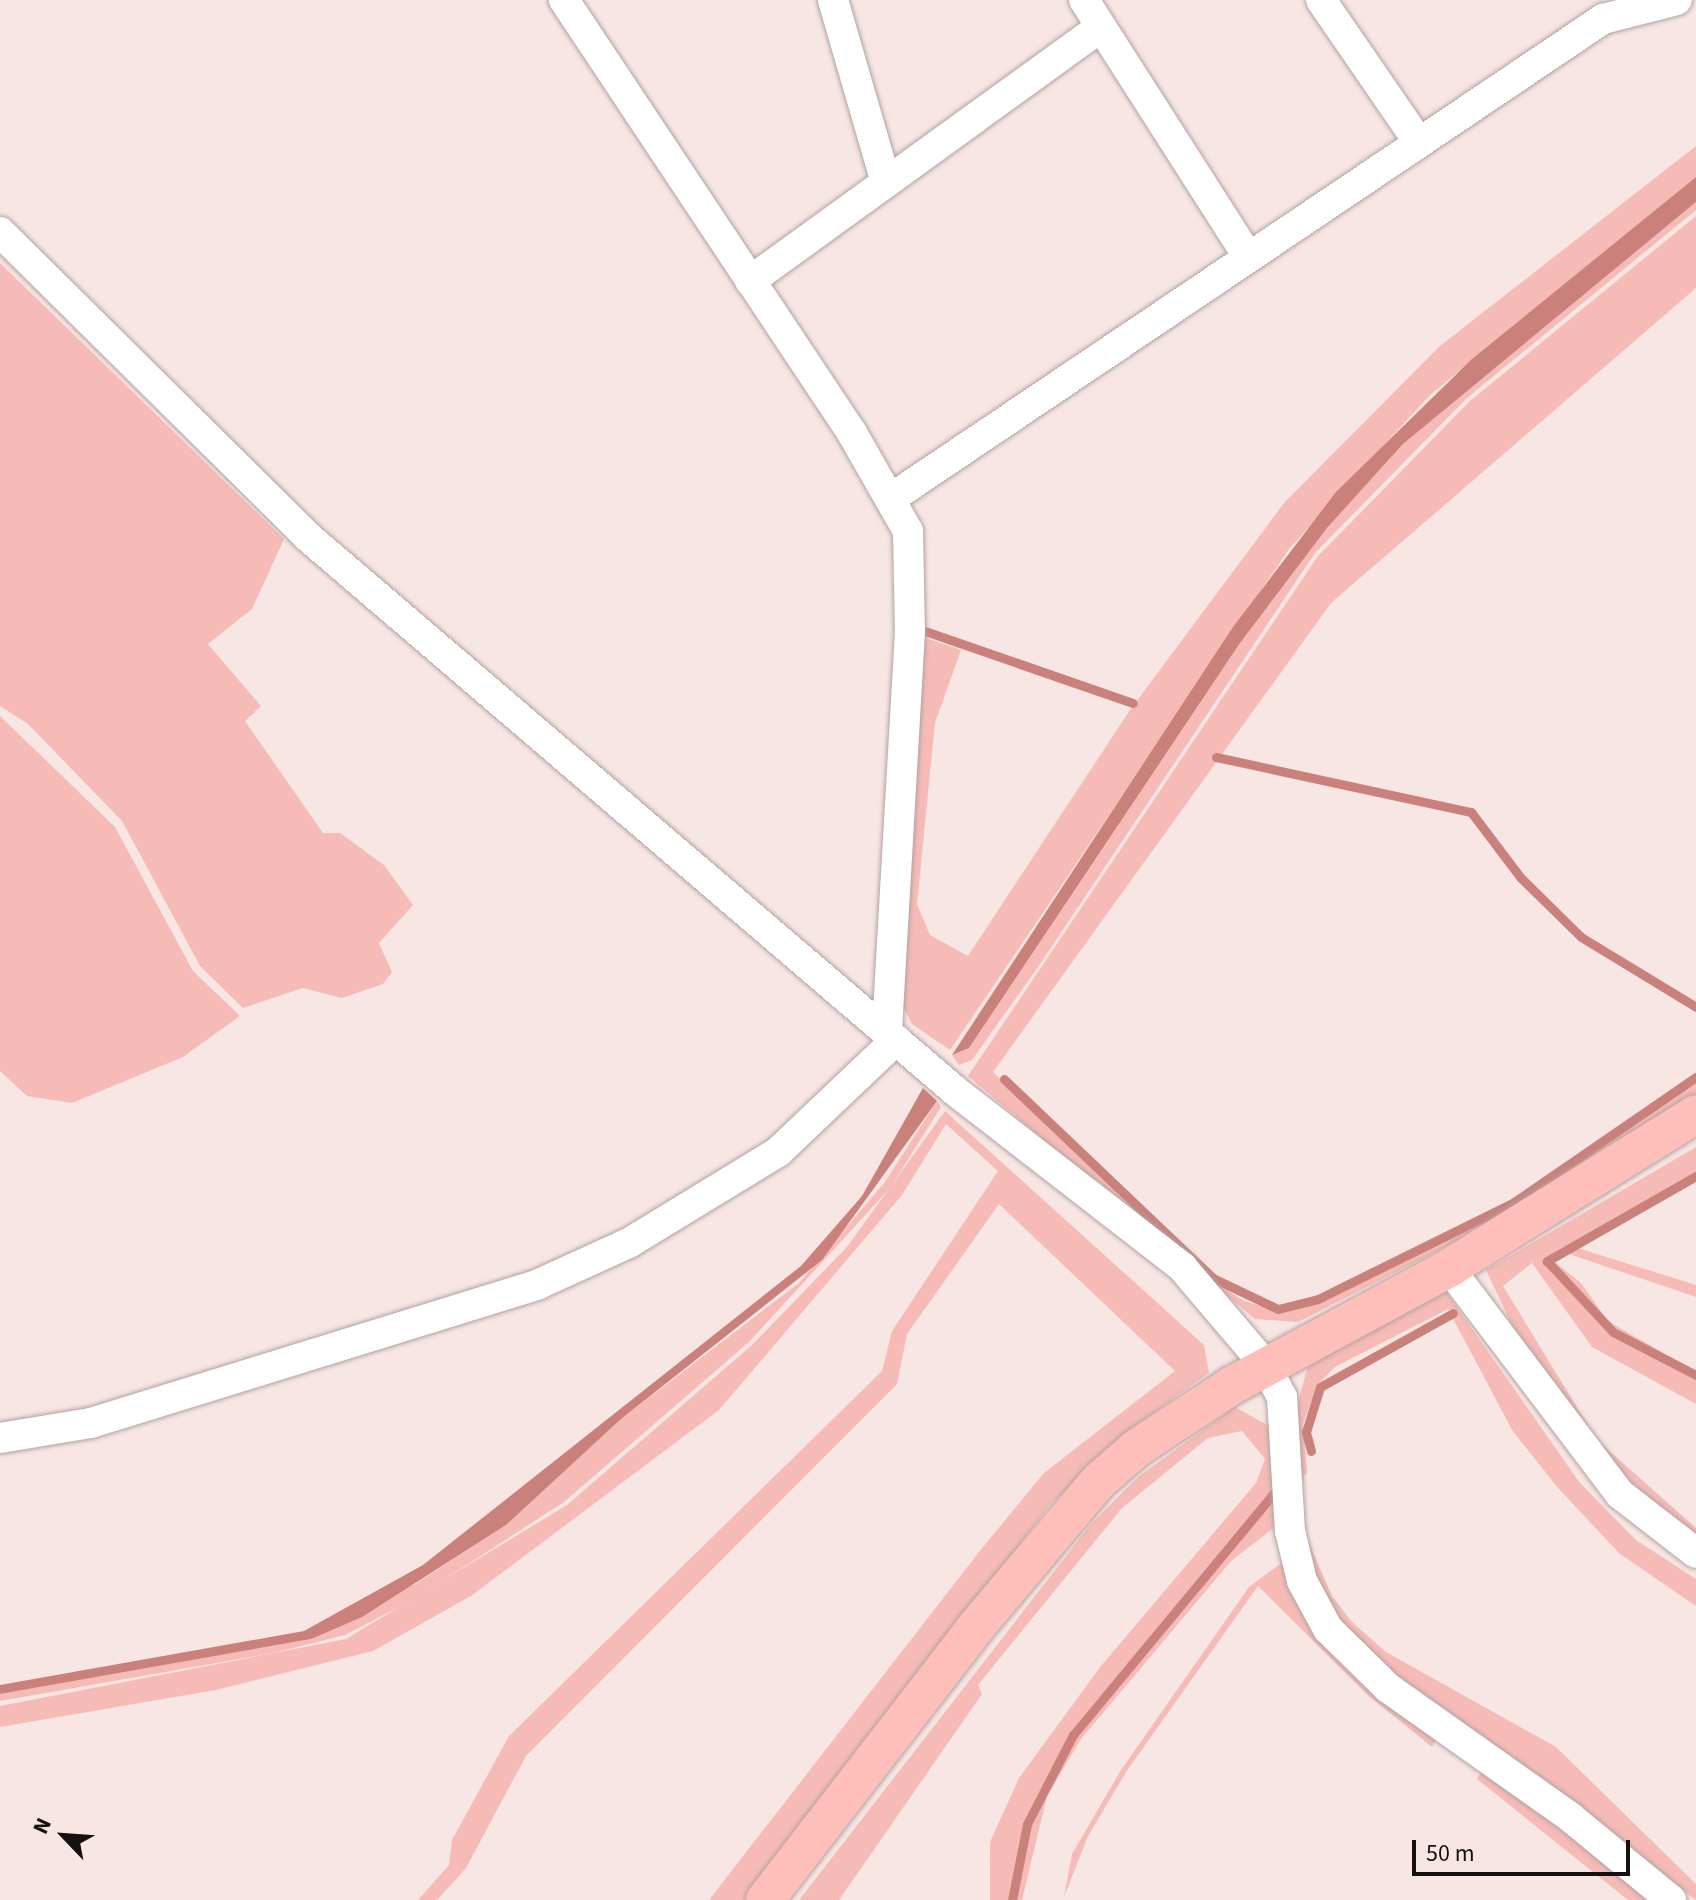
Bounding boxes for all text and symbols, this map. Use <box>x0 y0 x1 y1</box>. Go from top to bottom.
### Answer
north arrow <box>24 1796 104 1876</box>
text: N <box>25 1812 60 1839</box>
scale bar <box>1416 1824 1634 1874</box>
text: 50 m <box>1426 1836 1475 1871</box>

